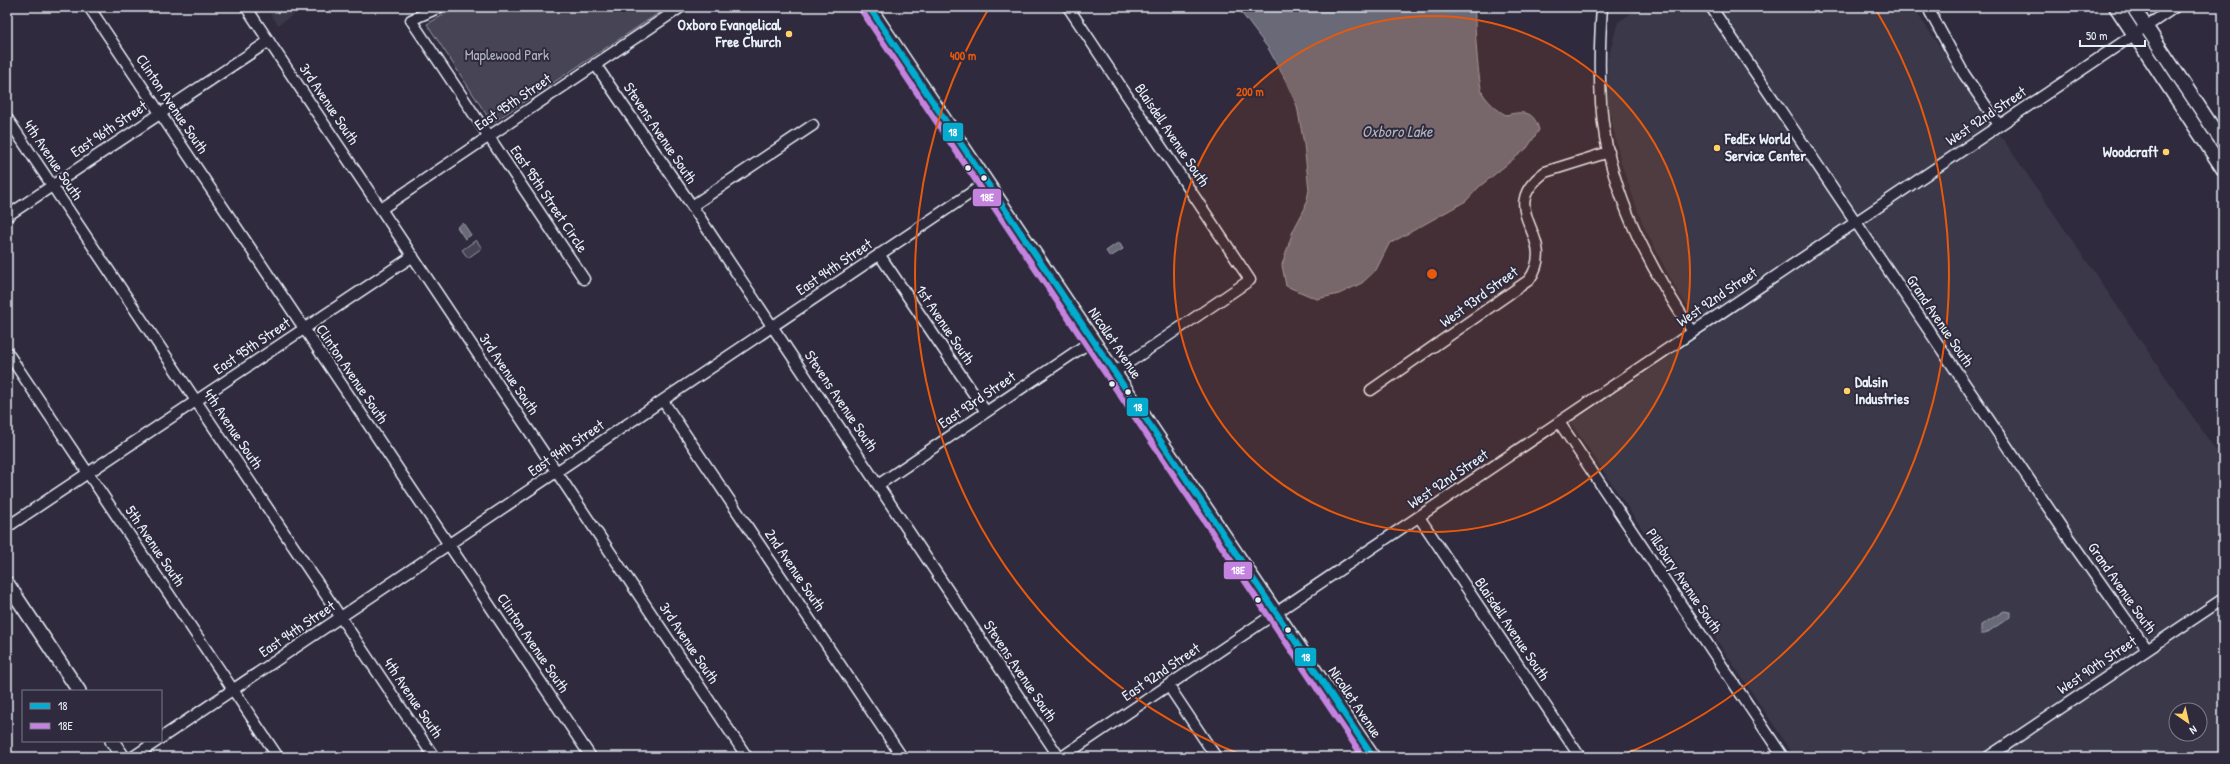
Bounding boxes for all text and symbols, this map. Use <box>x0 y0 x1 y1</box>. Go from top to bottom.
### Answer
place label: Oxboro Evangelical Free Church <box>677 14 782 52</box>
scale bar <box>2080 22 2145 48</box>
text: 50 m <box>2086 27 2107 44</box>
marker: Oxboro Evangelical Free Church <box>784 29 794 39</box>
park label: Maplewood Park <box>465 44 549 65</box>
text: 400 m <box>950 47 976 64</box>
street label: Clinton Avenue South <box>131 50 213 158</box>
street label: 3rd Avenue South <box>295 59 364 148</box>
street label: East 95th Street <box>470 68 556 135</box>
street label: Stevens Avenue South <box>619 78 702 187</box>
street label: Blaisdell Avenue South <box>1130 79 1215 190</box>
street label: West 92nd Street <box>1941 80 2031 150</box>
text: 200 m <box>1236 83 1264 100</box>
street label: East 96th Street <box>66 95 152 162</box>
street label: 4th Avenue South <box>19 116 88 204</box>
water label: Oxboro Lake <box>1362 120 1433 142</box>
line badge: 18 <box>942 122 964 142</box>
text: 18 <box>949 125 958 139</box>
place label: FedEx World Service Center <box>1724 128 1806 166</box>
street label: East 95th Street Circle <box>506 141 593 256</box>
place label: Woodcraft <box>2103 141 2159 162</box>
marker: FedEx World Service Center <box>1712 143 1722 153</box>
marker: Woodcraft <box>2161 147 2171 157</box>
unlabelled marker <box>963 163 973 173</box>
unlabelled marker <box>979 173 989 183</box>
line badge: 18E <box>972 188 1002 207</box>
text: 18E <box>980 190 994 204</box>
street label: East 94th Street <box>791 233 877 300</box>
street label: West 93rd Street <box>1435 261 1523 332</box>
street label: West 92nd Street <box>1672 261 1762 331</box>
centre of rings <box>1425 267 1439 281</box>
street label: Grand Avenue South <box>1902 271 1979 371</box>
street label: 1st Avenue South <box>911 281 980 369</box>
street label: Nicollet Avenue <box>1084 303 1147 383</box>
street label: East 95th Street <box>209 312 295 379</box>
street label: Clinton Avenue South <box>311 320 393 428</box>
street label: 3rd Avenue South <box>475 329 544 418</box>
street label: Stevens Avenue South <box>800 346 883 455</box>
street label: East 93rd Street <box>934 365 1020 433</box>
place label: Dalsin Industries <box>1855 371 1909 409</box>
unlabelled marker <box>1107 379 1117 389</box>
street label: 4th Avenue South <box>199 385 268 473</box>
marker: Dalsin Industries <box>1842 386 1852 396</box>
unlabelled marker <box>1123 387 1133 397</box>
line badge: 18 <box>1126 397 1149 417</box>
text: 18 <box>1134 400 1143 414</box>
street label: East 94th Street <box>523 414 609 481</box>
street label: West 92nd Street <box>1403 443 1493 513</box>
street label: 5th Avenue South <box>121 501 190 590</box>
street label: 2nd Avenue South <box>760 524 831 615</box>
street label: Pillsbury Avenue South <box>1641 524 1727 637</box>
street label: Grand Avenue South <box>2083 538 2162 637</box>
line badge: 18E <box>1223 561 1253 580</box>
text: 18E <box>1231 563 1245 577</box>
street label: Blaisdell Avenue South <box>1470 573 1555 684</box>
street label: Clinton Avenue South <box>492 589 574 697</box>
street label: East 94th Street <box>254 595 340 662</box>
unlabelled marker <box>1253 595 1263 605</box>
street label: 3rd Avenue South <box>655 598 724 687</box>
street label: Stevens Avenue South <box>979 616 1062 725</box>
unlabelled marker <box>1283 625 1293 635</box>
street label: West 90th Street <box>2053 630 2141 699</box>
street label: East 92nd Street <box>1117 637 1205 706</box>
line badge: 18 <box>1294 647 1317 667</box>
text: 18 <box>1302 650 1311 664</box>
street label: 4th Avenue South <box>379 654 448 742</box>
street label: Nicollet Avenue <box>1324 662 1387 742</box>
legend <box>22 690 162 742</box>
text: 18 <box>58 697 68 714</box>
north arrow <box>2168 702 2208 742</box>
text: 18E <box>58 717 74 734</box>
text: N <box>2187 723 2200 738</box>

